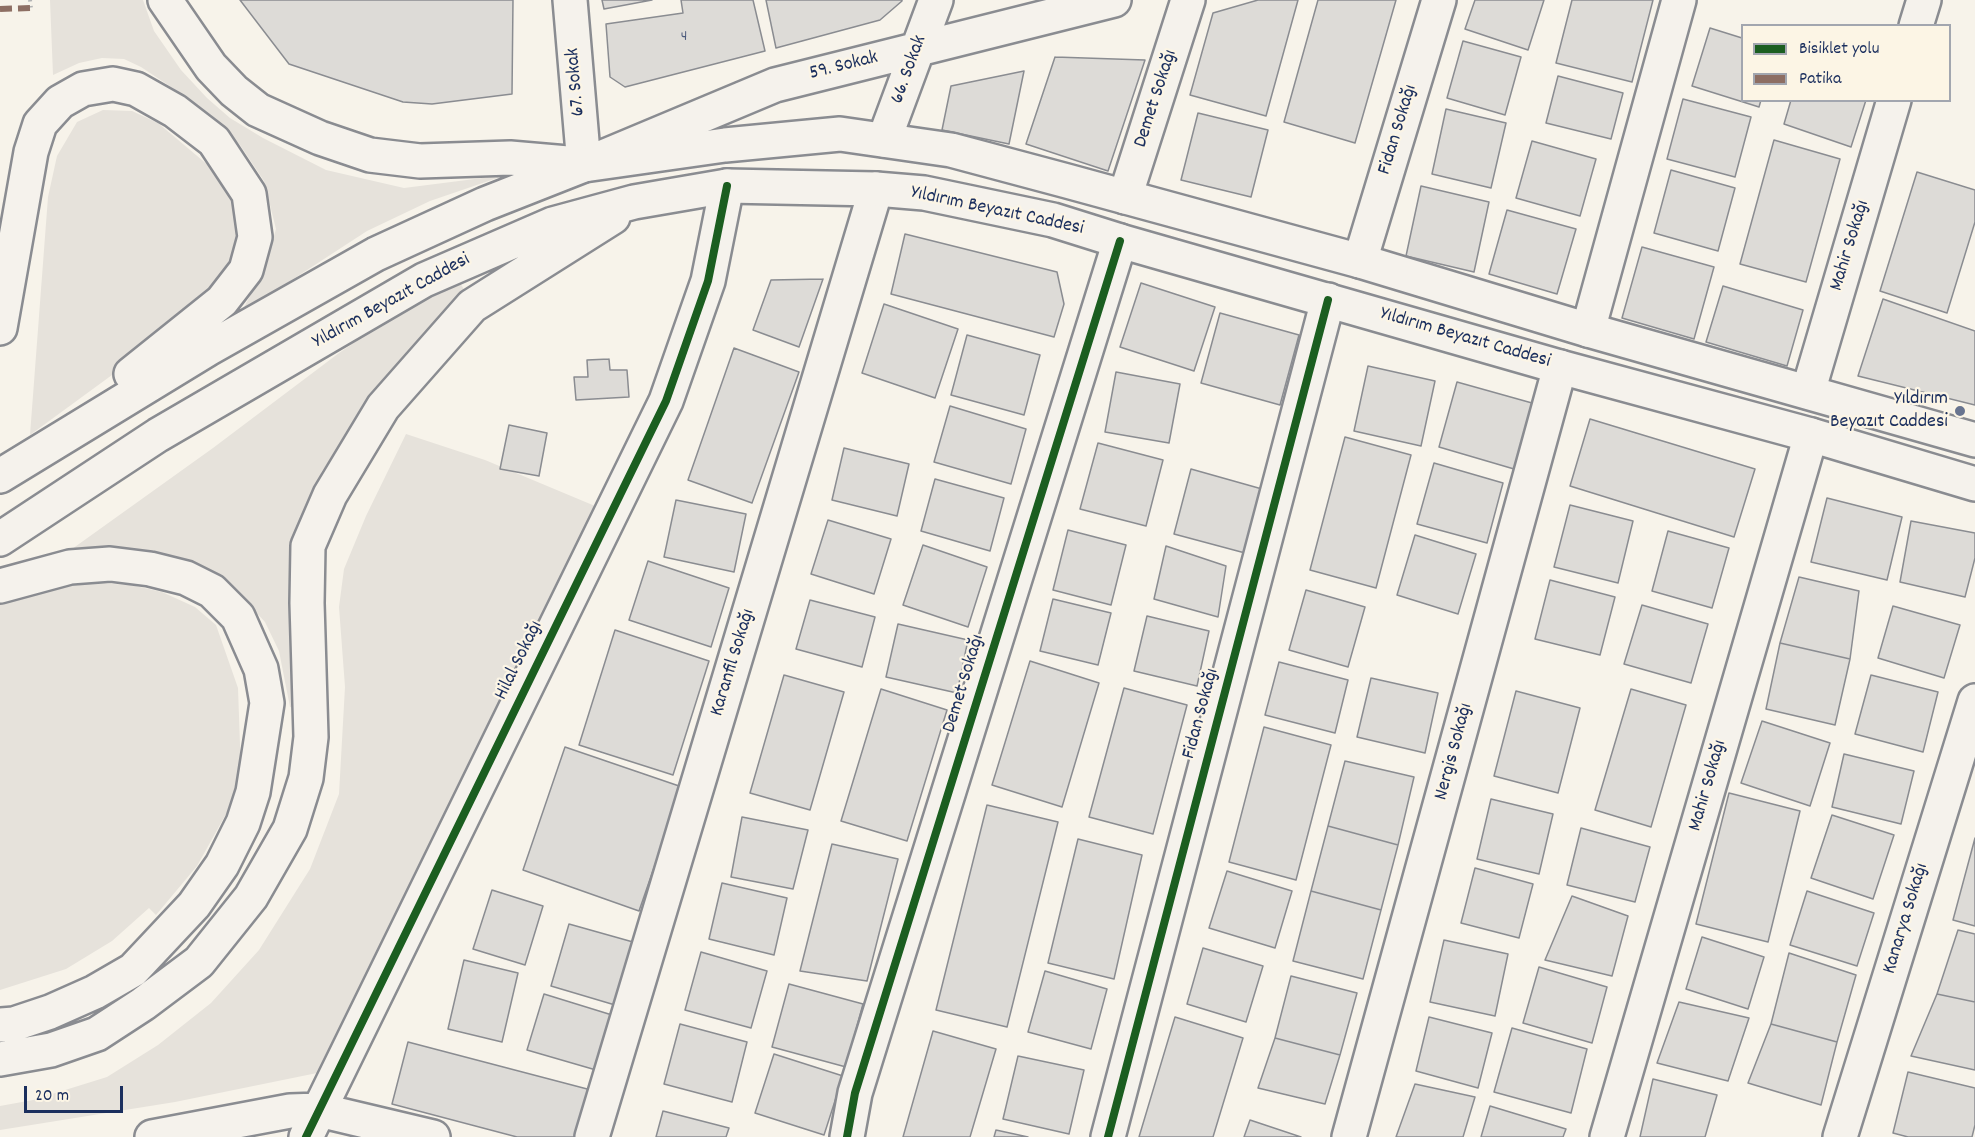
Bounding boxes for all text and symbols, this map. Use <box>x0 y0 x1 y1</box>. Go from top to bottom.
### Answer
legend <box>1741 24 1951 102</box>
house number: 4 <box>681 28 687 48</box>
street label: 66. Sokak <box>887 33 933 107</box>
text: Bisiklet yolu <box>1799 37 1879 62</box>
street label: 67. Sokak <box>562 47 592 117</box>
street label: 59. Sokak <box>807 47 881 87</box>
street label: Demet Sokağı <box>1130 47 1184 151</box>
text: Patika <box>1799 67 1841 92</box>
street label: Fidan Sokağı <box>1374 82 1424 178</box>
street label: Yıldırım Beyazıt Caddesi <box>908 182 1086 242</box>
street label: Mahir Sokağı <box>1826 198 1876 294</box>
street label: Yıldırım Beyazıt Caddesi <box>309 249 475 355</box>
street label: Yıldırım Beyazıt Caddesi <box>1377 303 1553 375</box>
place label: Yıldırım Beyazıt Caddesi <box>1830 388 1948 435</box>
marker: Yıldırım Beyazıt Caddesi <box>1953 404 1967 418</box>
street label: Karanfil Sokağı <box>706 606 762 720</box>
street label: Hilal Sokağı <box>491 617 549 705</box>
street label: Demet Sokağı <box>939 632 991 736</box>
street label: Fidan Sokağı <box>1178 666 1226 762</box>
street label: Nergis Sokağı <box>1431 701 1479 803</box>
street label: Mahir Sokağı <box>1685 738 1733 834</box>
street label: Kanarya Sokağı <box>1879 861 1935 977</box>
scale bar <box>27 1074 126 1112</box>
text: 20 m <box>35 1084 69 1109</box>

